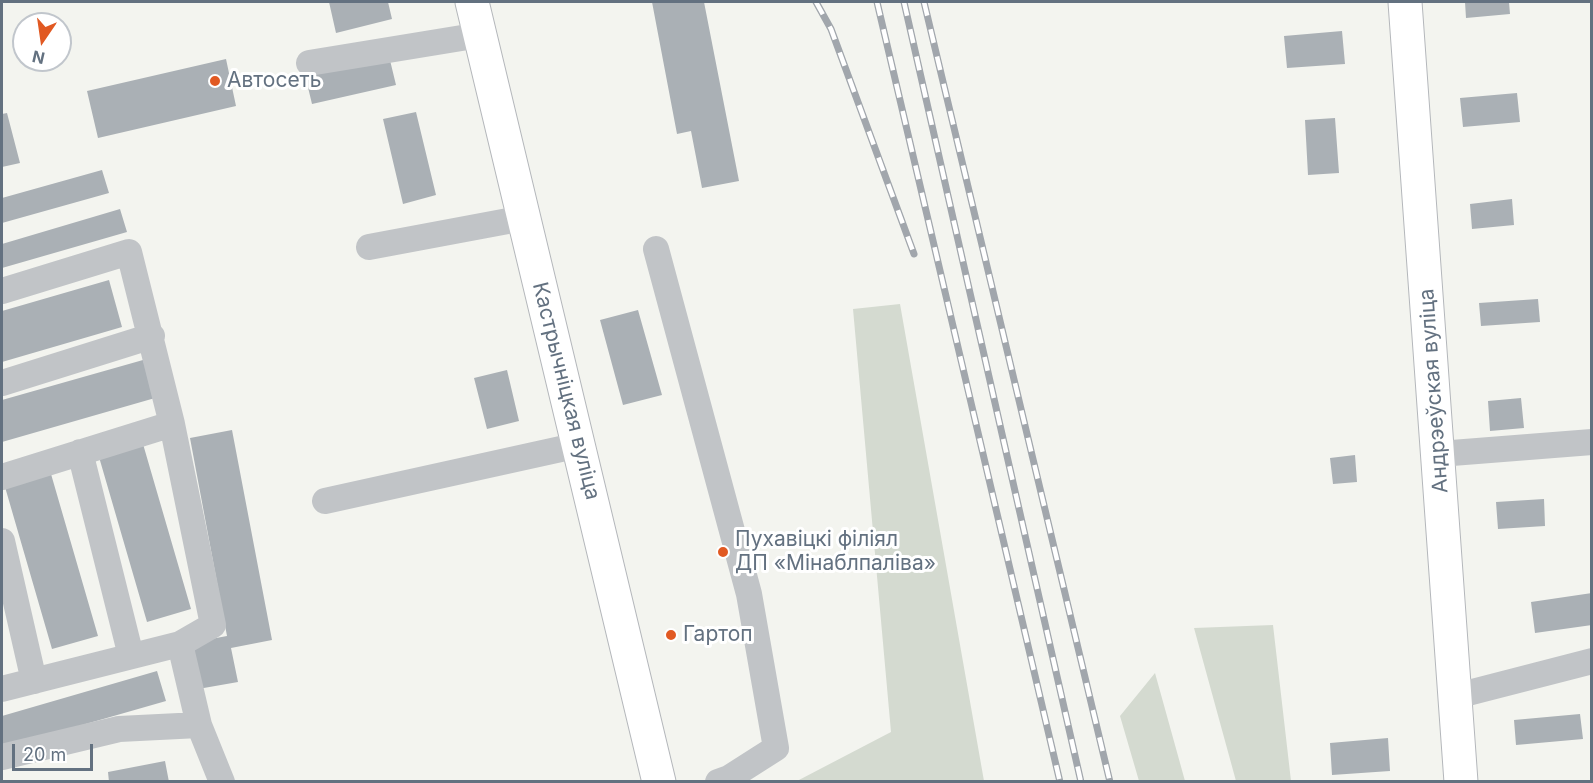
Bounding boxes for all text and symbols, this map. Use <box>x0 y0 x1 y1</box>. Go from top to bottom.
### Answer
north arrow <box>12 12 72 72</box>
text: N <box>30 46 47 69</box>
place label: Автосеть <box>227 68 321 94</box>
marker: Автосеть <box>208 74 222 88</box>
street label: Кастрычніцкая вуліца <box>527 280 605 502</box>
street label: Андрэеўская вуліца <box>1414 288 1454 494</box>
place label: Пухавіцкі філіял ДП «Мінаблпаліва» <box>735 527 936 577</box>
marker: Пухавіцкі філіял ДП «Мінаблпаліва» <box>716 545 730 559</box>
place label: Гартоп <box>683 622 753 648</box>
marker: Гартоп <box>664 628 678 642</box>
scale bar <box>15 732 96 770</box>
text: 20 m <box>23 744 66 765</box>

